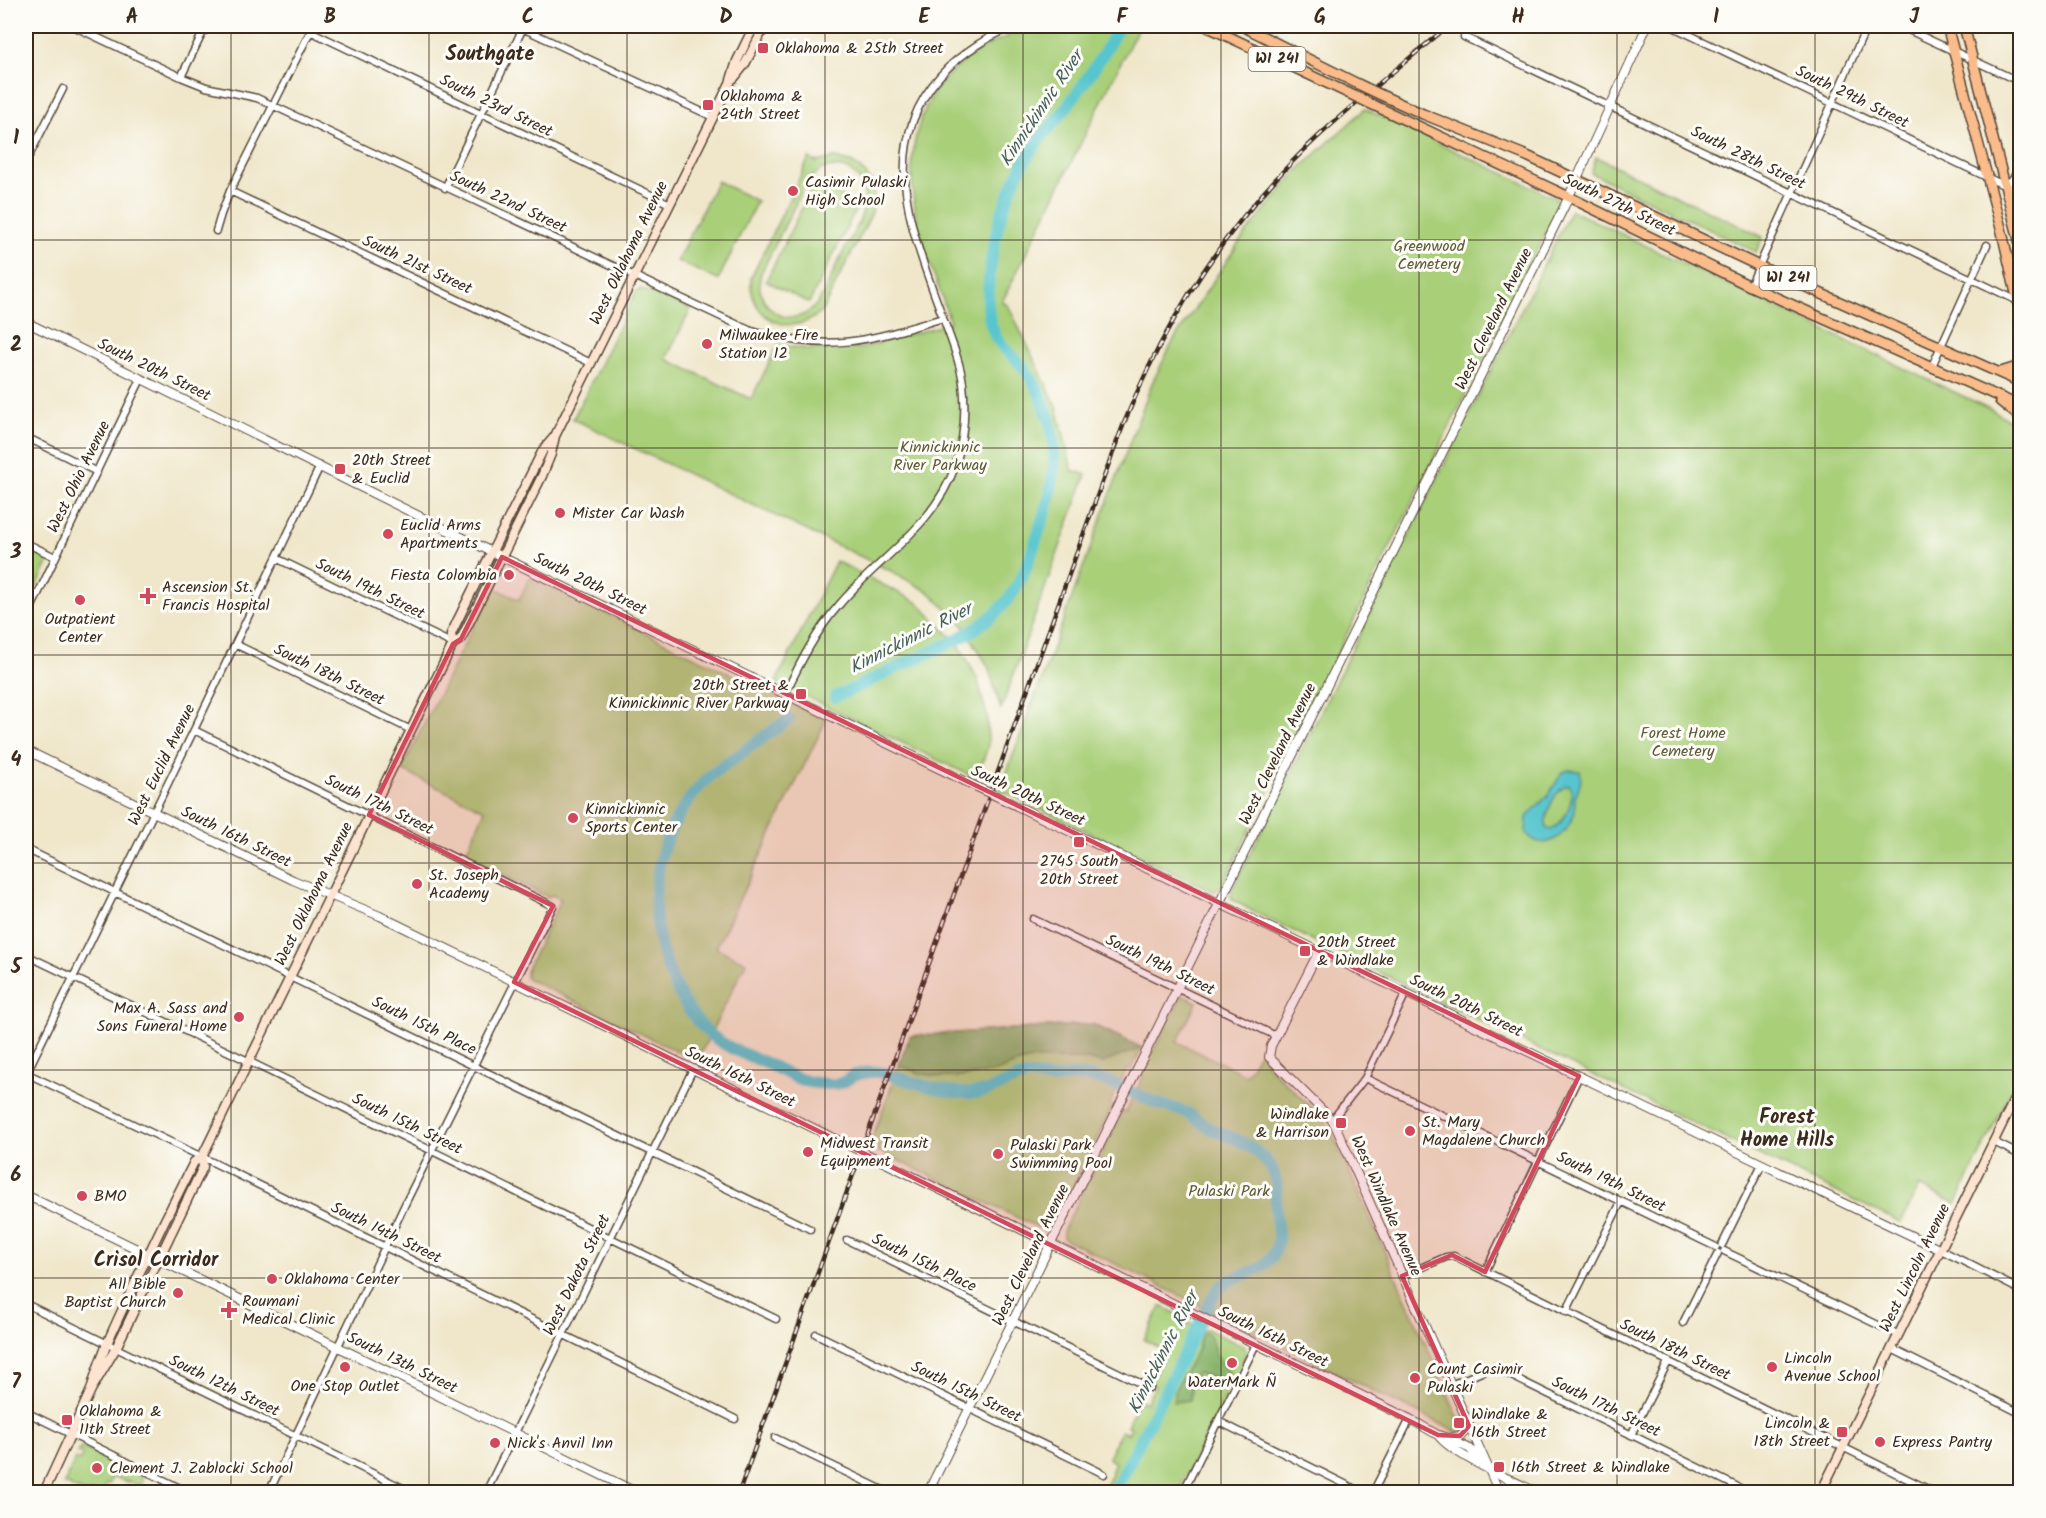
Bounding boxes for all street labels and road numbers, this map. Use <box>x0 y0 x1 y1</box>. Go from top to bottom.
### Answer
road number: WI 241 <box>1248 47 1306 71</box>
street label: South 29th Street <box>1791 59 1914 136</box>
street label: South 23rd Street <box>435 68 558 145</box>
street label: South 28th Street <box>1686 119 1811 197</box>
street label: South 22nd Street <box>445 164 571 240</box>
street label: South 27th Street <box>1558 167 1681 244</box>
street label: West Oklahoma Avenue <box>583 177 675 329</box>
street label: South 21st Street <box>358 229 477 302</box>
street label: West Cleveland Avenue <box>1449 244 1539 394</box>
road number: WI 241 <box>1760 266 1816 290</box>
street label: South 20th Street <box>93 332 216 409</box>
street label: West Ohio Avenue <box>41 417 117 537</box>
street label: South 20th Street <box>529 546 652 623</box>
street label: South 19th Street <box>311 552 430 627</box>
street label: South 18th Street <box>269 637 390 713</box>
street label: West Cleveland Avenue <box>1233 679 1323 829</box>
street label: West Euclid Avenue <box>122 700 202 830</box>
street label: South 20th Street <box>967 759 1090 834</box>
street label: South 17th Street <box>320 768 439 843</box>
street label: South 16th Street <box>176 799 296 875</box>
street label: West Oklahoma Avenue <box>268 818 360 970</box>
street label: South 19th Street <box>1101 928 1220 1003</box>
street label: South 20th Street <box>1405 968 1528 1045</box>
street label: South 15th Place <box>367 990 481 1062</box>
street label: South 16th Street <box>680 1039 800 1115</box>
street label: South 15th Street <box>348 1086 467 1162</box>
street label: West Windlake Avenue <box>1344 1132 1428 1280</box>
street label: South 19th Street <box>1552 1145 1671 1220</box>
street label: West Cleveland Avenue <box>986 1180 1076 1330</box>
street label: South 14th Street <box>326 1195 446 1271</box>
street label: West Lincoln Avenue <box>1873 1199 1957 1337</box>
street label: West Dakota Street <box>537 1209 618 1340</box>
street label: South 15th Place <box>867 1227 981 1299</box>
street label: South 16th Street <box>1213 1299 1333 1375</box>
street label: South 18th Street <box>1615 1312 1736 1388</box>
street label: South 13th Street <box>342 1325 462 1401</box>
street label: South 12th Street <box>164 1348 284 1424</box>
street label: South 15th Street <box>907 1354 1026 1430</box>
street label: South 17th Street <box>1547 1370 1666 1445</box>

